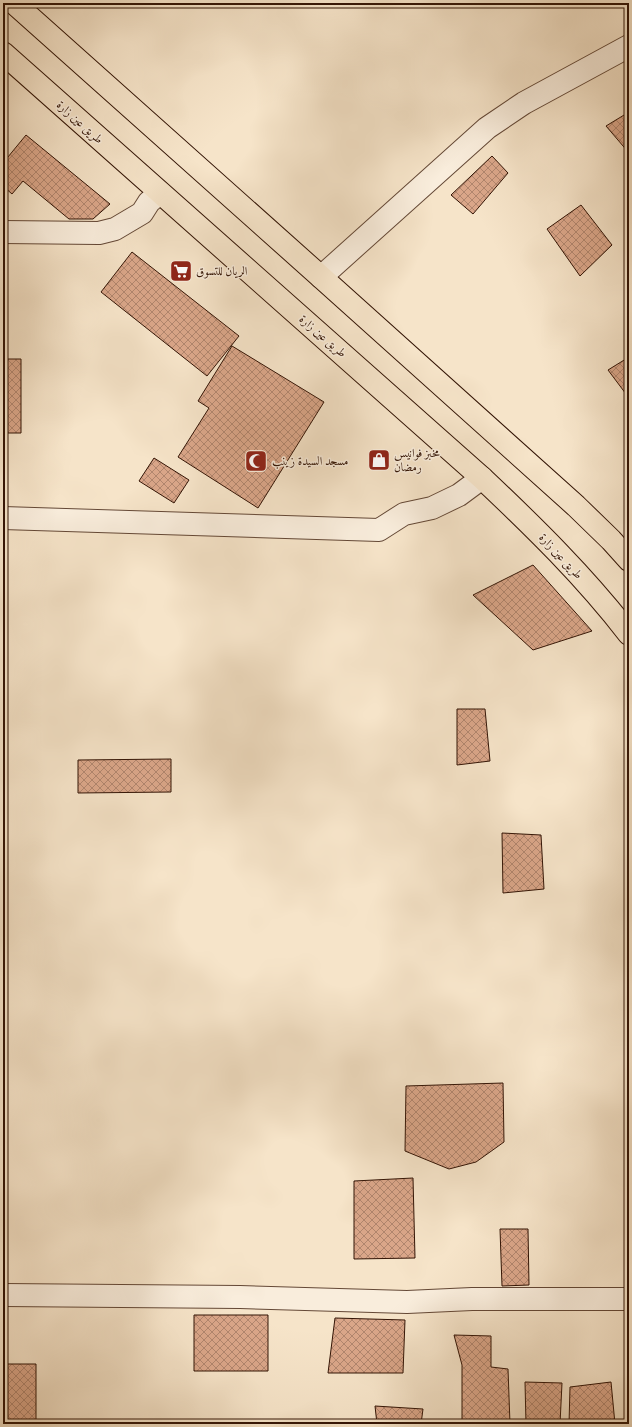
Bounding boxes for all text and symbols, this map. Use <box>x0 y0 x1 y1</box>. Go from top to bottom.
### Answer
street label: طريق عين زارة <box>53 96 108 147</box>
supermarket icon: الريان للتسوق <box>168 258 194 284</box>
place label: الريان للتسوق <box>196 262 248 279</box>
street label: طريق عين زارة <box>296 310 351 361</box>
place label: مخبز فوانيس رمضان <box>394 444 441 475</box>
shop icon: مخبز فوانيس رمضان <box>366 447 392 473</box>
mosque icon: مسجد السيدة زينب <box>243 448 269 474</box>
place label: مسجد السيدة زينب <box>272 452 348 469</box>
street label: طريق عين زارة <box>535 529 587 583</box>

